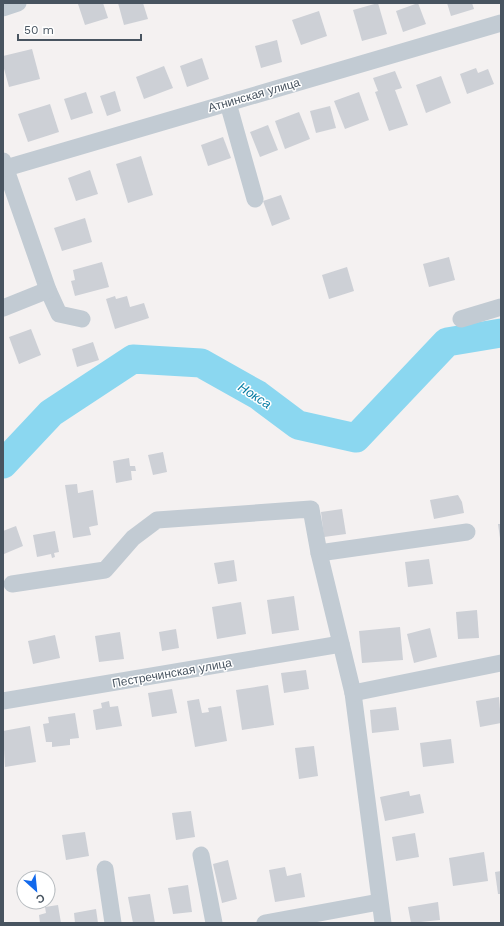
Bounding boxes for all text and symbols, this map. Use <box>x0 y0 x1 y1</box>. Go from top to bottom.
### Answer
scale bar <box>18 16 141 42</box>
text: 50 m <box>24 23 54 37</box>
street label: Атнинская улица <box>206 75 302 115</box>
water label: Нокса <box>235 379 274 412</box>
street label: Пестречинская улица <box>111 656 233 690</box>
north arrow <box>16 870 56 910</box>
text: С <box>34 891 47 906</box>

